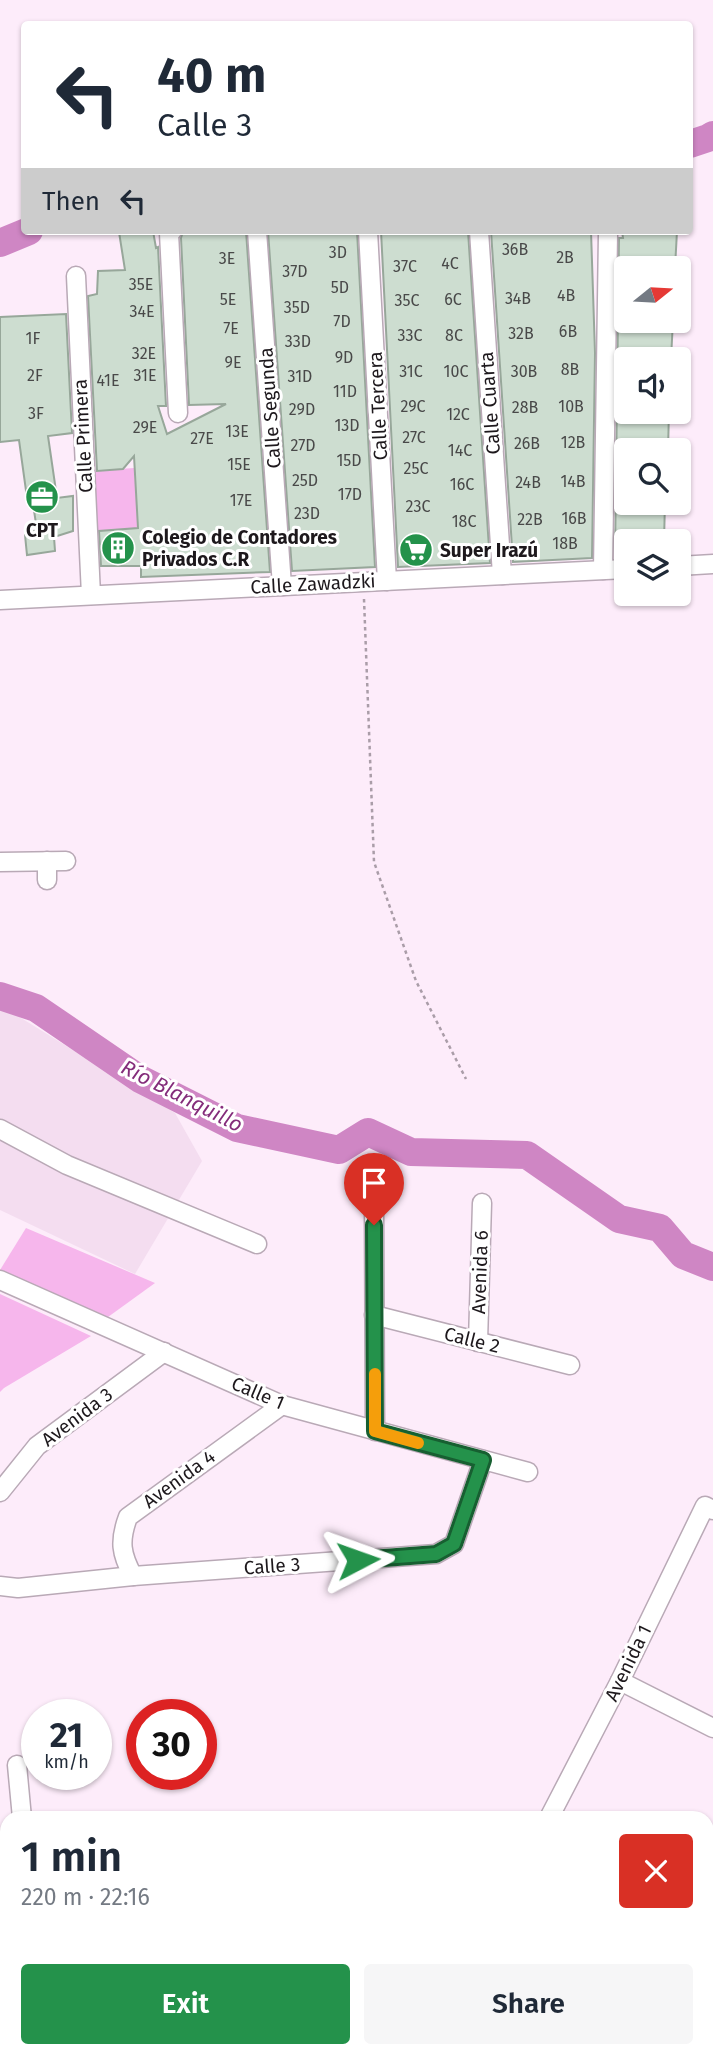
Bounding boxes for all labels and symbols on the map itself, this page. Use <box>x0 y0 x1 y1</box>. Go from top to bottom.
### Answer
house number: 36B <box>502 240 528 259</box>
house number: 3D <box>329 243 347 262</box>
house number: 2B <box>556 248 574 267</box>
house number: 3E <box>219 249 235 268</box>
house number: 4C <box>441 254 459 273</box>
north arrow <box>614 256 691 332</box>
house number: 37C <box>393 257 417 276</box>
house number: 37D <box>282 262 308 281</box>
house number: 35E <box>129 275 153 294</box>
house number: 5D <box>331 278 349 297</box>
house number: 4B <box>557 286 575 305</box>
house number: 34B <box>505 289 531 308</box>
house number: 5E <box>220 290 236 309</box>
house number: 6C <box>444 290 462 309</box>
house number: 35C <box>395 291 420 310</box>
house number: 35D <box>284 298 310 317</box>
house number: 34E <box>130 302 154 321</box>
house number: 7D <box>333 312 351 331</box>
house number: 7E <box>223 319 239 338</box>
house number: 6B <box>559 322 577 341</box>
house number: 32B <box>508 324 534 343</box>
house number: 33C <box>398 326 422 345</box>
house number: 8C <box>445 326 463 345</box>
house number: 1F <box>26 329 41 348</box>
house number: 33D <box>285 332 311 351</box>
house number: 32E <box>132 344 156 363</box>
street label: Calle Segunda <box>254 347 286 469</box>
house number: 9D <box>335 348 353 367</box>
street label: Calle Tercera <box>364 351 392 461</box>
street label: Calle Cuarta <box>475 351 505 455</box>
house number: 9E <box>225 353 241 372</box>
house number: 8B <box>561 360 580 379</box>
house number: 31C <box>399 362 423 381</box>
house number: 10C <box>444 362 468 381</box>
house number: 30B <box>511 362 538 381</box>
house number: 2F <box>27 366 43 385</box>
house number: 31E <box>133 366 157 385</box>
house number: 31D <box>288 367 312 386</box>
house number: 41E <box>96 371 120 390</box>
street label: Calle Primera <box>69 378 97 494</box>
house number: 11D <box>333 382 357 401</box>
house number: 29C <box>400 397 426 416</box>
house number: 10B <box>558 397 584 416</box>
house number: 28B <box>512 398 539 417</box>
house number: 29D <box>289 400 315 419</box>
house number: 3F <box>28 404 44 423</box>
house number: 12C <box>446 405 470 424</box>
house number: 13D <box>334 416 360 435</box>
house number: 29E <box>133 418 157 437</box>
house number: 13E <box>225 422 249 441</box>
house number: 27C <box>402 428 426 447</box>
house number: 27E <box>190 429 214 448</box>
house number: 12B <box>561 433 586 452</box>
house number: 26B <box>514 434 540 453</box>
house number: 27D <box>290 436 316 455</box>
house number: 14C <box>448 441 472 460</box>
house number: 15D <box>336 451 362 470</box>
house number: 15E <box>227 455 251 474</box>
house number: 25C <box>404 459 428 478</box>
house number: 25D <box>292 471 318 490</box>
house number: 14B <box>560 472 586 491</box>
house number: 24B <box>515 473 541 492</box>
house number: 16C <box>450 475 474 494</box>
office icon: CPT <box>23 478 61 516</box>
house number: 17D <box>338 485 362 504</box>
house number: 17E <box>230 491 252 510</box>
house number: 23C <box>406 497 430 516</box>
house number: 23D <box>294 504 320 523</box>
house number: 16B <box>561 509 587 528</box>
house number: 22B <box>517 510 543 529</box>
house number: 18C <box>452 512 476 531</box>
place label: CPT <box>26 519 59 542</box>
place label: Colegio de Contadores Privados C.R <box>142 526 337 571</box>
building icon: Colegio de Contadores Privados C.R <box>99 529 137 567</box>
supermarket icon: Super Irazú <box>397 531 435 569</box>
house number: 18B <box>552 534 578 553</box>
place label: Super Irazú <box>440 539 538 562</box>
street label: Calle Zawadzki <box>250 569 376 599</box>
water label: Río Blanquillo <box>117 1054 247 1138</box>
pin <box>344 1153 404 1225</box>
street label: Avenida 6 <box>467 1230 493 1314</box>
street label: Calle 2 <box>442 1322 502 1358</box>
street label: Calle 1 <box>228 1372 288 1414</box>
street label: Avenida 3 <box>37 1383 117 1451</box>
street label: Avenida 4 <box>138 1445 220 1513</box>
position arrow <box>321 1523 395 1597</box>
street label: Calle 3 <box>243 1553 301 1579</box>
street label: Avenida 1 <box>600 1621 656 1705</box>
speed limit sign: 30 <box>126 1699 217 1790</box>

